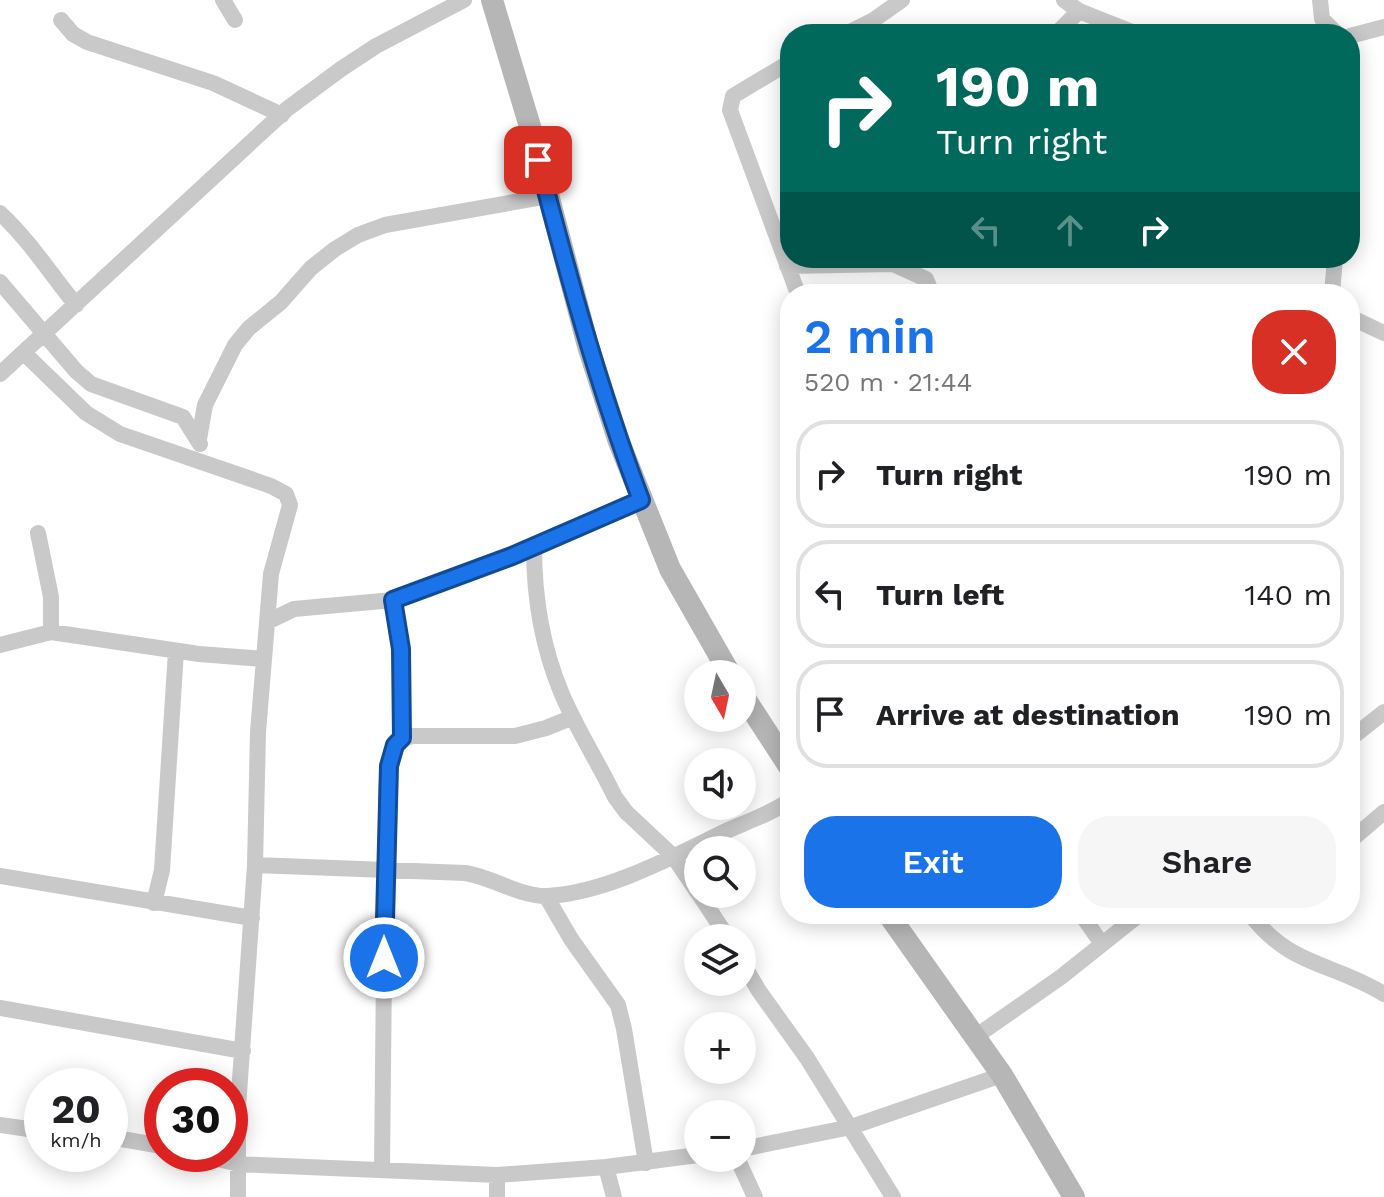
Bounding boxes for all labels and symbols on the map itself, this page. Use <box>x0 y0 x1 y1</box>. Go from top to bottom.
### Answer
pin <box>504 126 572 194</box>
north arrow <box>684 660 756 732</box>
position arrow <box>342 916 426 1000</box>
speed limit sign: 30 <box>144 1068 248 1172</box>

